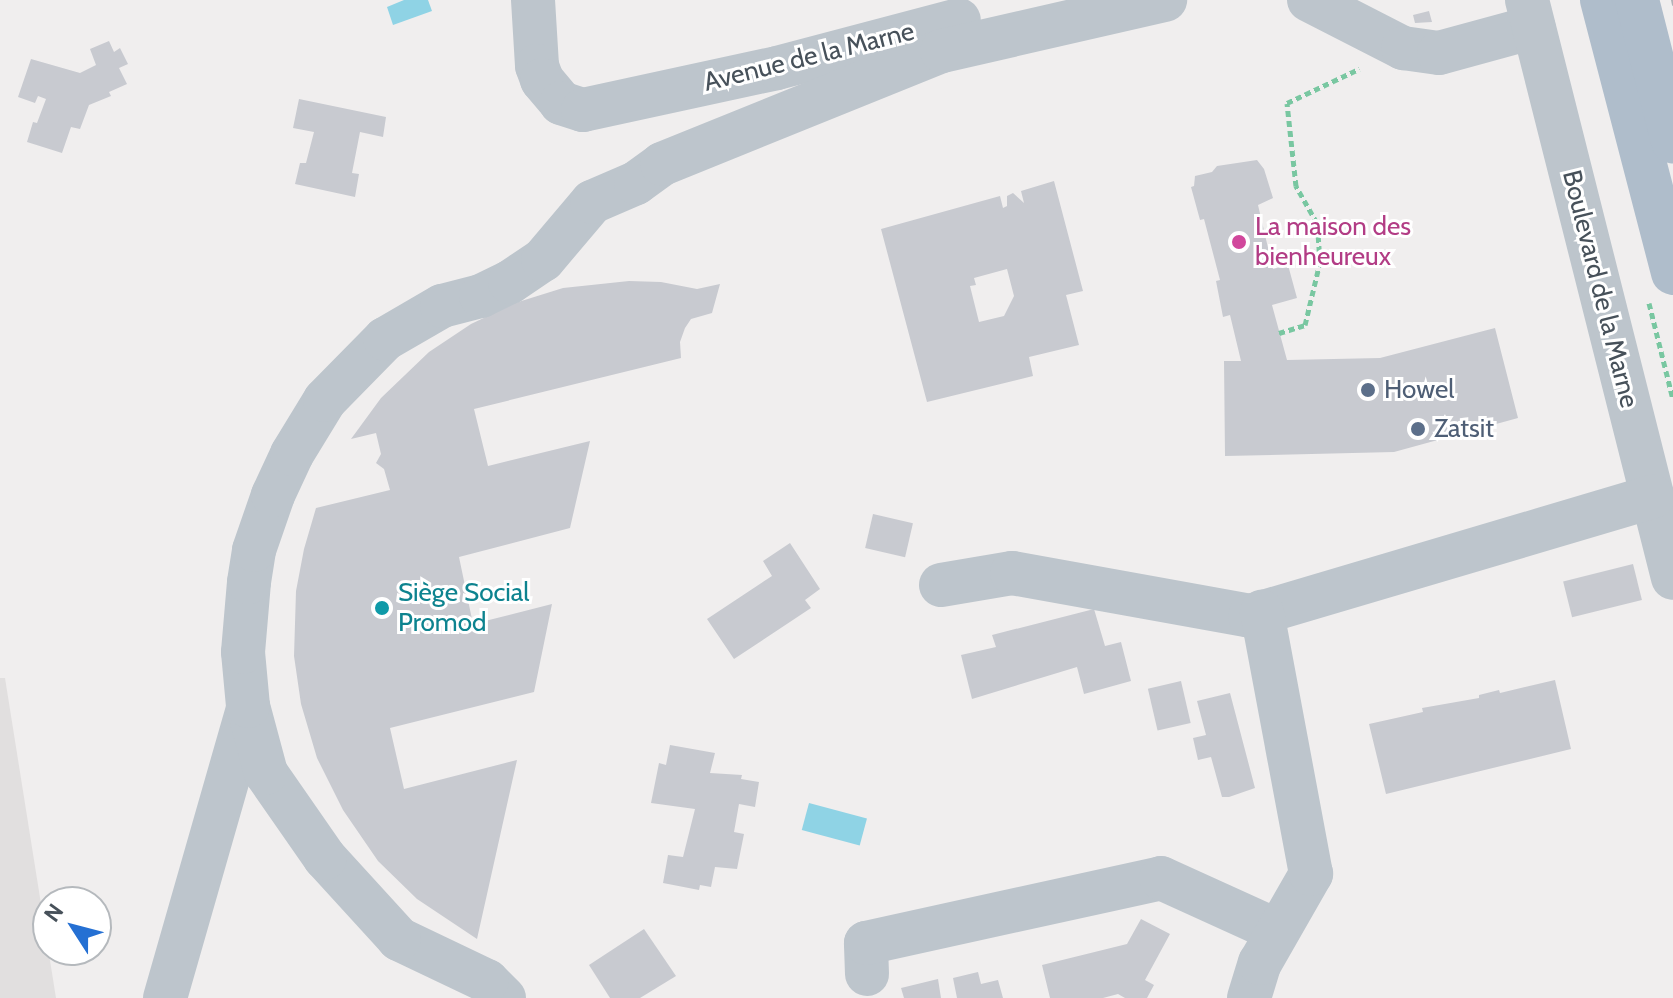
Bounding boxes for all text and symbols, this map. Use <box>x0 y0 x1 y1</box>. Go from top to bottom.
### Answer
street label: Avenue de la Marne <box>701 16 917 98</box>
street label: Boulevard de la Marne <box>1555 167 1645 411</box>
place label: La maison des bienheureux <box>1255 211 1411 272</box>
marker: La maison des bienheureux <box>1230 233 1248 251</box>
place label: Howel <box>1384 374 1454 406</box>
marker: Howel <box>1359 381 1377 399</box>
place label: Zatsit <box>1434 413 1494 445</box>
marker: Zatsit <box>1409 420 1427 438</box>
place label: Siège Social Promod <box>398 577 529 638</box>
marker: Siège Social Promod <box>373 599 391 617</box>
north arrow <box>32 886 112 966</box>
text: N <box>38 899 69 927</box>

